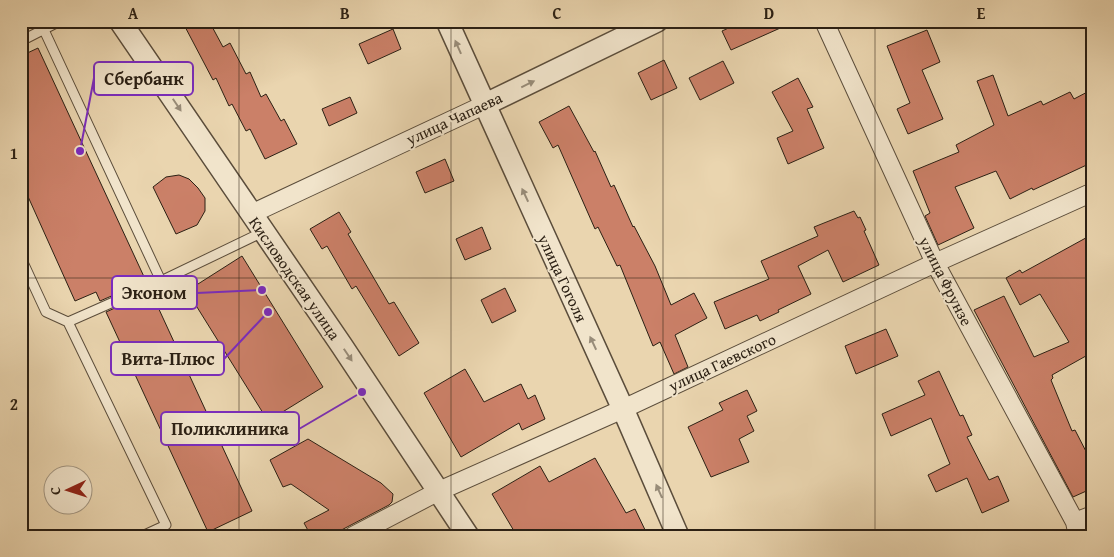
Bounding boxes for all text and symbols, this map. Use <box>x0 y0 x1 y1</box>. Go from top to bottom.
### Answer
text: A <box>128 1 139 25</box>
text: B <box>340 1 350 25</box>
text: C <box>552 1 562 25</box>
text: D <box>764 1 774 25</box>
text: E <box>977 1 986 25</box>
one-way arrow <box>454 40 462 54</box>
callout: Сбербанк <box>94 62 193 95</box>
text: Сбербанк <box>104 65 184 92</box>
one-way arrow <box>521 79 535 87</box>
street label: улица Чапаева <box>401 85 506 151</box>
one-way arrow <box>172 98 182 112</box>
text: 1 <box>10 141 18 165</box>
one-way arrow <box>521 188 529 202</box>
street label: Кисловодская улица <box>243 211 347 345</box>
street label: улица Гоголя <box>532 229 594 326</box>
street label: улица Фрунзе <box>913 231 979 330</box>
callout: Эконом <box>112 276 197 309</box>
text: Эконом <box>121 279 187 306</box>
street label: улица Гаевского <box>663 327 780 398</box>
one-way arrow <box>588 336 596 350</box>
callout: Вита-Плюс <box>111 342 224 375</box>
text: Вита-Плюс <box>121 345 215 372</box>
one-way arrow <box>343 348 353 361</box>
text: 2 <box>10 392 18 416</box>
callout: Поликлиника <box>161 412 299 445</box>
text: Поликлиника <box>171 415 290 442</box>
north arrow <box>42 464 92 514</box>
one-way arrow <box>655 483 663 498</box>
text: С <box>45 486 65 496</box>

